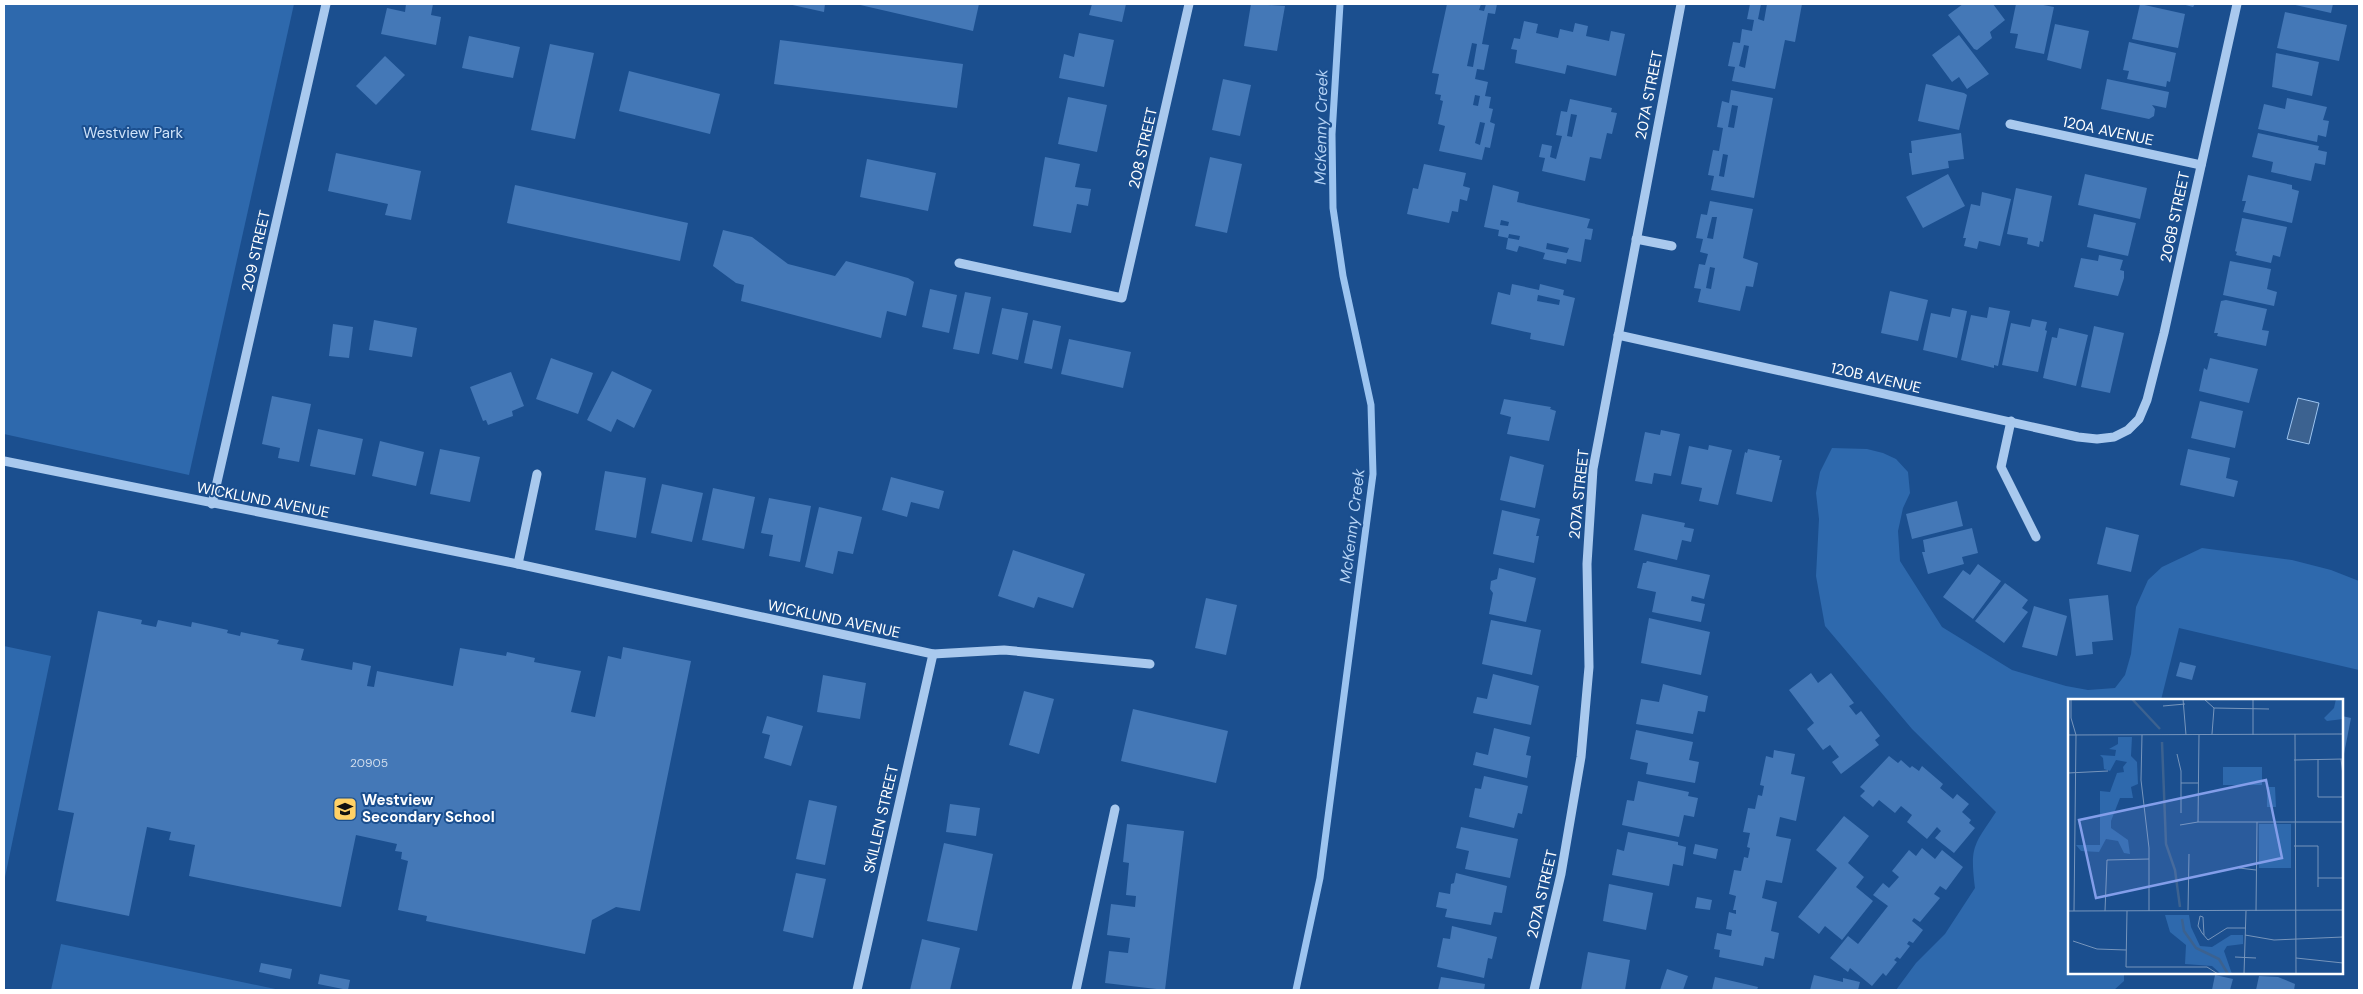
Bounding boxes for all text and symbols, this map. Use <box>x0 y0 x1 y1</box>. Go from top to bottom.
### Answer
street label: 207A STREET <box>1631 49 1667 141</box>
water label: McKenny Creek <box>1309 68 1333 185</box>
street label: 208 STREET <box>1124 105 1162 191</box>
street label: 120A AVENUE <box>2061 112 2155 150</box>
park label: Westview Park <box>83 123 184 143</box>
street label: 206B STREET <box>2156 170 2194 264</box>
street label: 209 STREET <box>237 208 275 294</box>
street label: 120B AVENUE <box>1829 358 1923 398</box>
street label: 207A STREET <box>1564 448 1594 540</box>
water label: McKenny Creek <box>1335 467 1370 585</box>
street label: WICKLUND AVENUE <box>195 477 331 523</box>
street label: WICKLUND AVENUE <box>766 595 902 643</box>
inset map <box>2068 699 2343 974</box>
house number: 20905 <box>350 755 388 771</box>
street label: SKILLEN STREET <box>859 763 903 875</box>
place label: Westview Secondary School <box>362 790 495 827</box>
school or university icon: Westview Secondary School <box>332 796 358 822</box>
street label: 207A STREET <box>1522 848 1562 940</box>

